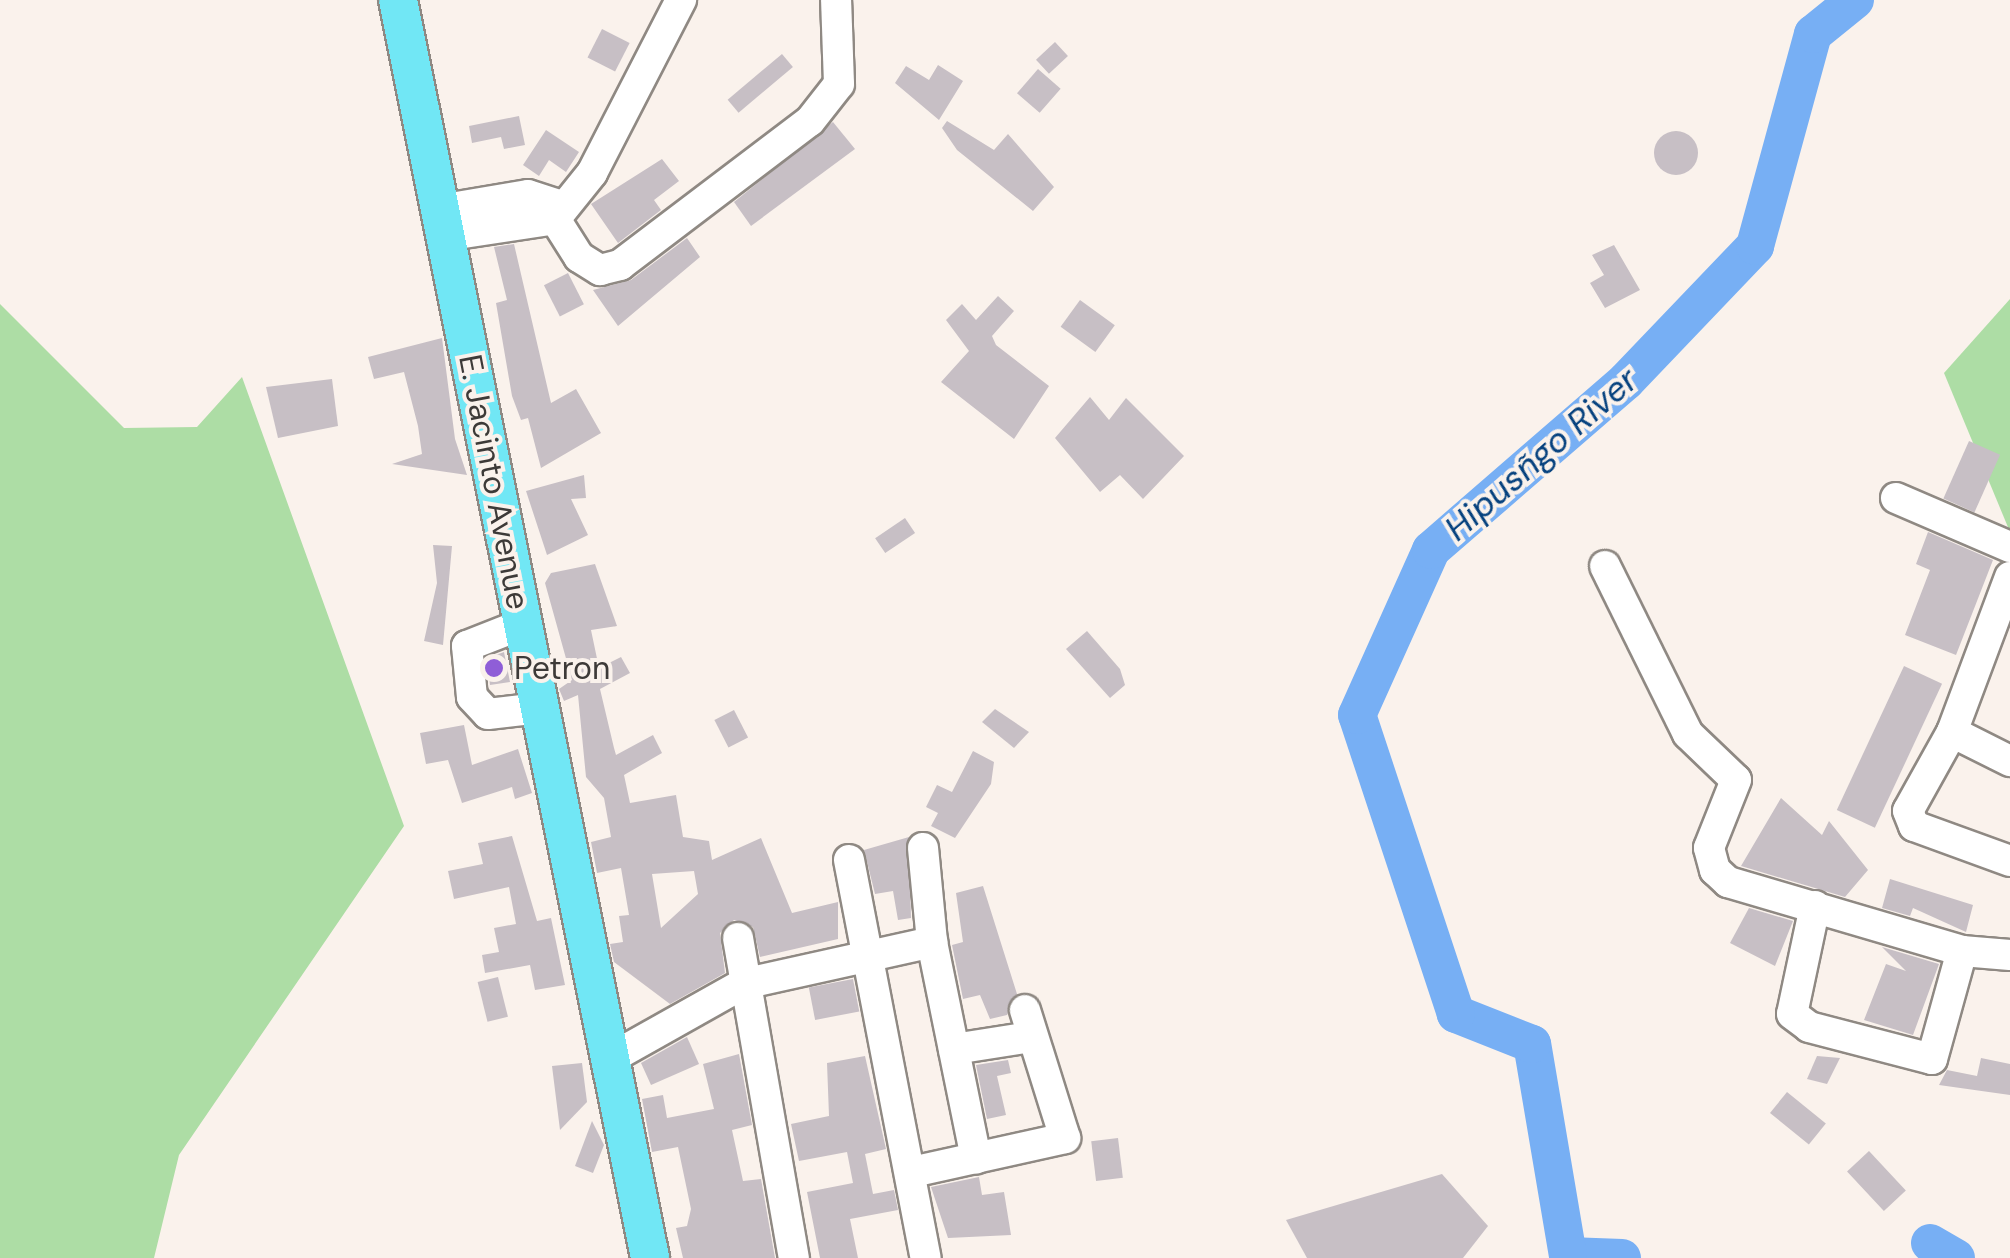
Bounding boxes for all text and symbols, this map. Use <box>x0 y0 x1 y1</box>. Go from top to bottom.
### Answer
street label: E. Jacinto Avenue <box>450 351 538 613</box>
water label: Hipusñgo River <box>1436 359 1646 549</box>
place label: Petron <box>514 649 610 687</box>
marker: Petron <box>483 657 505 679</box>

